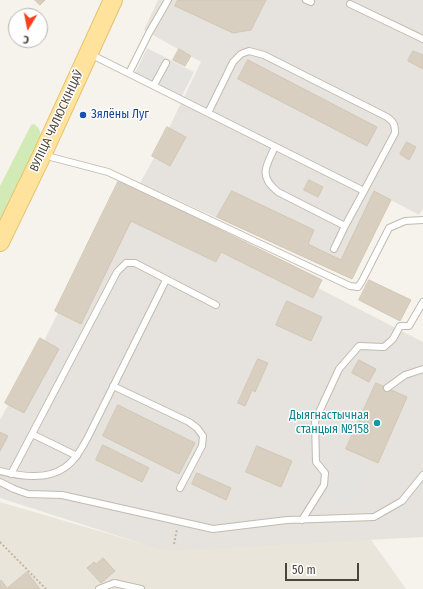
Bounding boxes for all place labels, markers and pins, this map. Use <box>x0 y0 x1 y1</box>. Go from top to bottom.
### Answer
place label: Зялёны Луг <box>91 108 149 122</box>
marker: Зялёны Луг <box>78 110 88 120</box>
place label: Дыягнастычная станцыя №158 <box>289 409 369 437</box>
marker: Дыягнастычная станцыя №158 <box>372 418 382 428</box>

